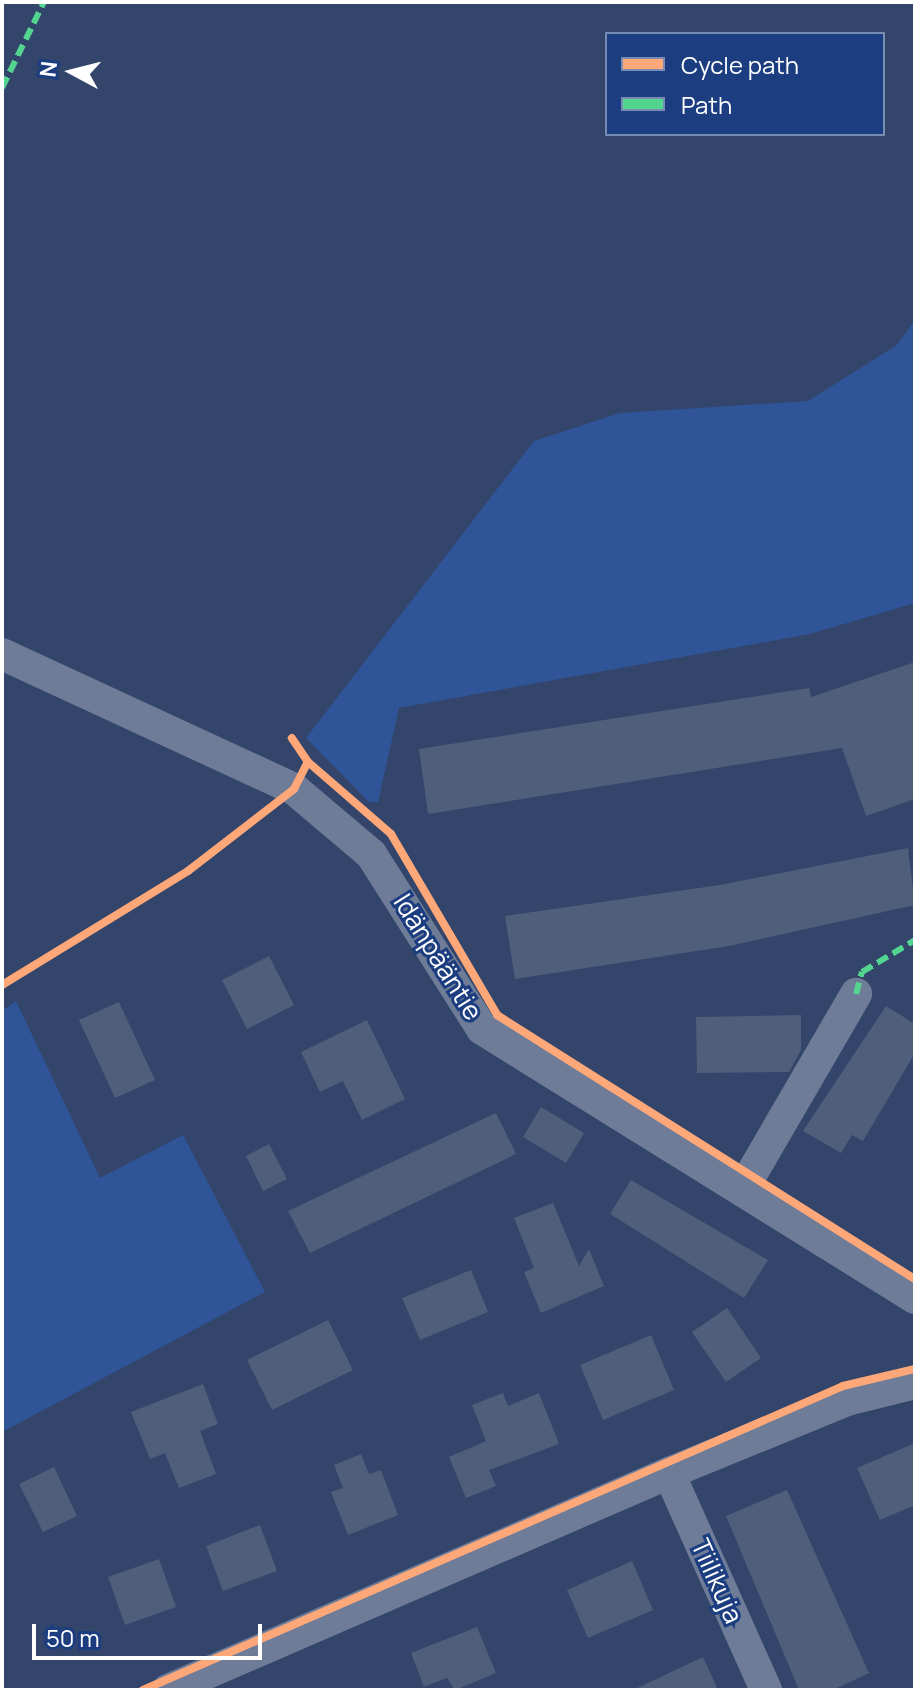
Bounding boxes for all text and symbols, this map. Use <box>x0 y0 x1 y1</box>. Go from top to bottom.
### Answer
north arrow <box>32 32 112 112</box>
legend <box>605 32 885 136</box>
text: Cycle path <box>681 48 799 81</box>
text: N <box>32 59 64 79</box>
text: Path <box>681 88 732 121</box>
street label: Idänpääntie <box>387 888 489 1026</box>
street label: Tiilikuja <box>685 1534 749 1628</box>
scale bar <box>36 1608 266 1658</box>
text: 50 m <box>46 1621 100 1654</box>

